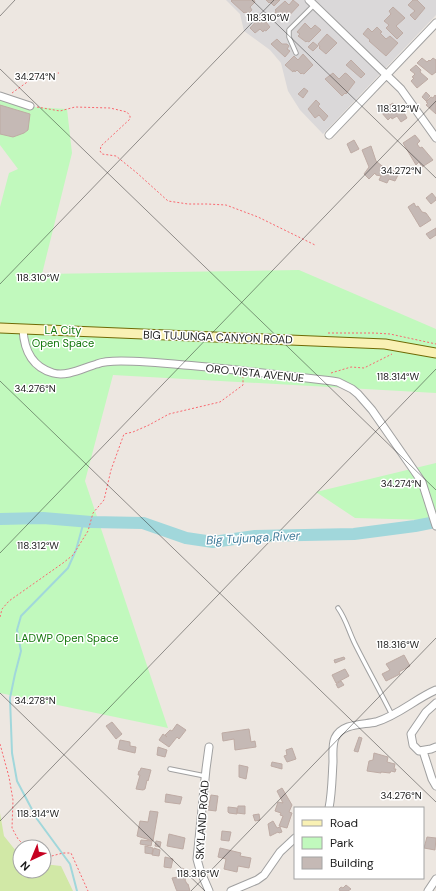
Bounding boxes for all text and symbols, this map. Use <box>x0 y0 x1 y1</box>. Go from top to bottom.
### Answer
text: 118.310°W <box>246 11 290 24</box>
text: 34.274°N <box>15 70 55 83</box>
text: 118.312°W <box>377 102 419 115</box>
text: 34.272°N <box>381 164 421 177</box>
text: 118.310°W <box>16 271 60 284</box>
park label: LA City Open Space <box>32 323 94 350</box>
street label: BIG TUJUNGA CANYON ROAD <box>143 327 293 347</box>
street label: ORO VISTA AVENUE <box>205 361 305 385</box>
text: 118.314°W <box>377 370 419 383</box>
text: 34.276°N <box>14 382 56 395</box>
text: 34.274°N <box>381 477 421 490</box>
water label: Big Tujunga River <box>206 528 301 548</box>
text: 118.312°W <box>17 539 59 552</box>
park label: LADWP Open Space <box>15 631 119 645</box>
text: 118.316°W <box>377 638 420 651</box>
text: 34.278°N <box>14 694 56 707</box>
street label: SKYLAND ROAD <box>192 779 212 860</box>
text: 34.276°N <box>380 789 422 802</box>
text: 118.314°W <box>17 807 59 820</box>
legend <box>294 807 424 879</box>
text: Road <box>330 815 358 831</box>
text: Park <box>330 835 354 851</box>
north arrow <box>12 839 52 879</box>
text: Building <box>330 855 374 871</box>
text: N <box>17 858 33 874</box>
text: 118.316°W <box>177 867 220 880</box>

